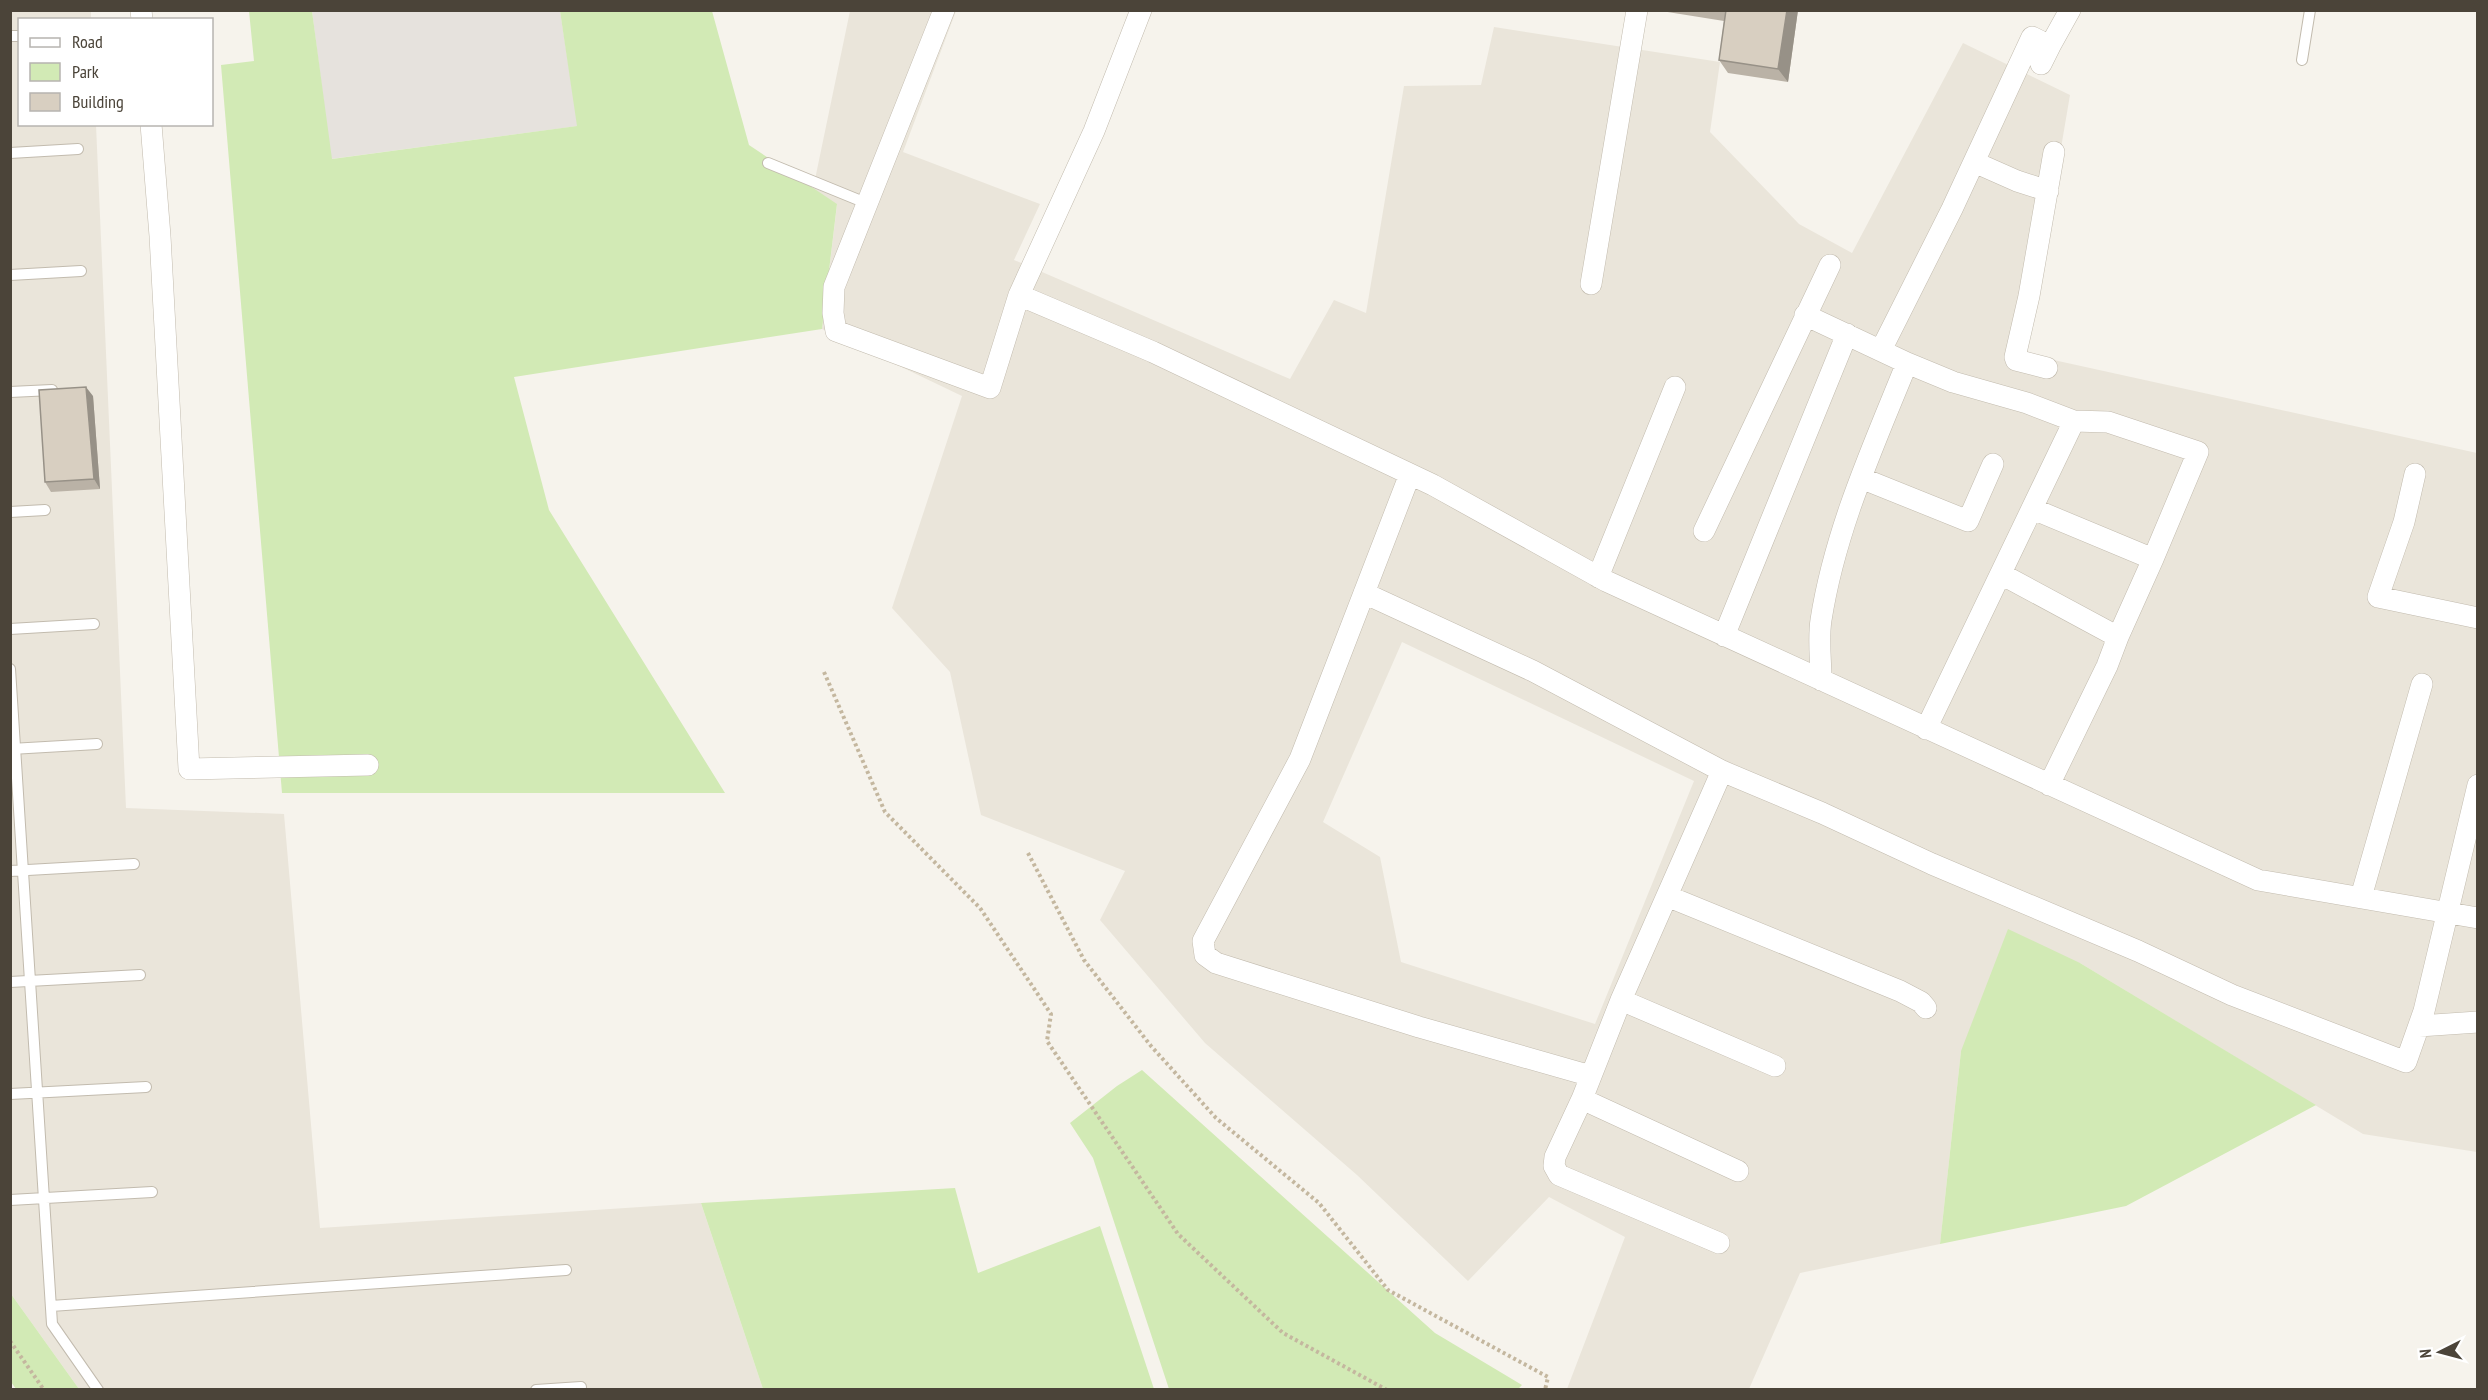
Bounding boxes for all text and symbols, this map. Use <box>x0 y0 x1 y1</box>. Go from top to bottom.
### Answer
legend <box>18 18 213 126</box>
text: Road <box>72 30 103 53</box>
text: Park <box>72 60 99 83</box>
text: Building <box>72 90 124 113</box>
north arrow <box>2410 1322 2470 1382</box>
text: N <box>2415 1348 2435 1359</box>

